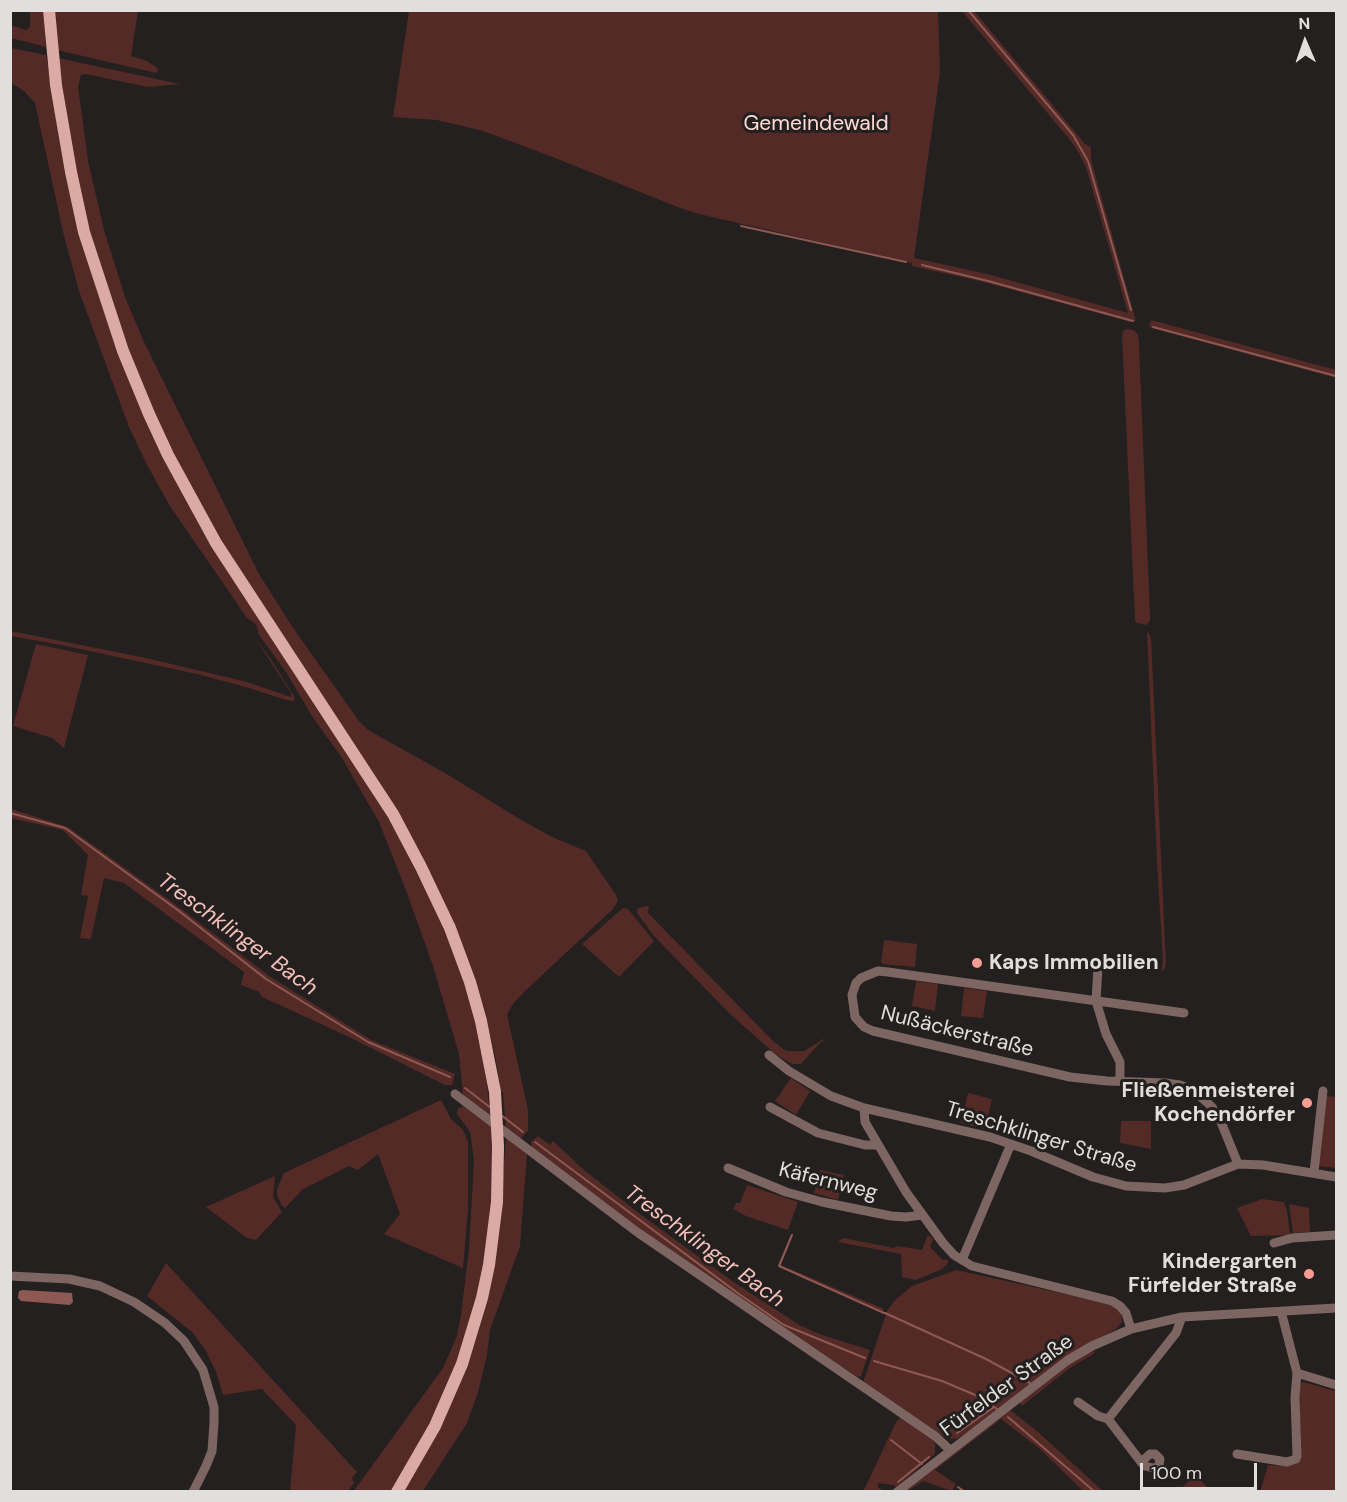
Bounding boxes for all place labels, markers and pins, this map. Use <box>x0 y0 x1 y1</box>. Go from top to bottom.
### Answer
place label: Kaps Immobilien <box>989 950 1159 976</box>
marker: Kaps Immobilien <box>970 956 984 970</box>
place label: Fließenmeisterei Kochendörfer <box>1122 1078 1295 1128</box>
marker: Fließenmeisterei Kochendörfer <box>1300 1096 1314 1110</box>
place label: Kindergarten Fürfelder Straße <box>1128 1249 1297 1299</box>
marker: Kindergarten Fürfelder Straße <box>1302 1267 1316 1281</box>

